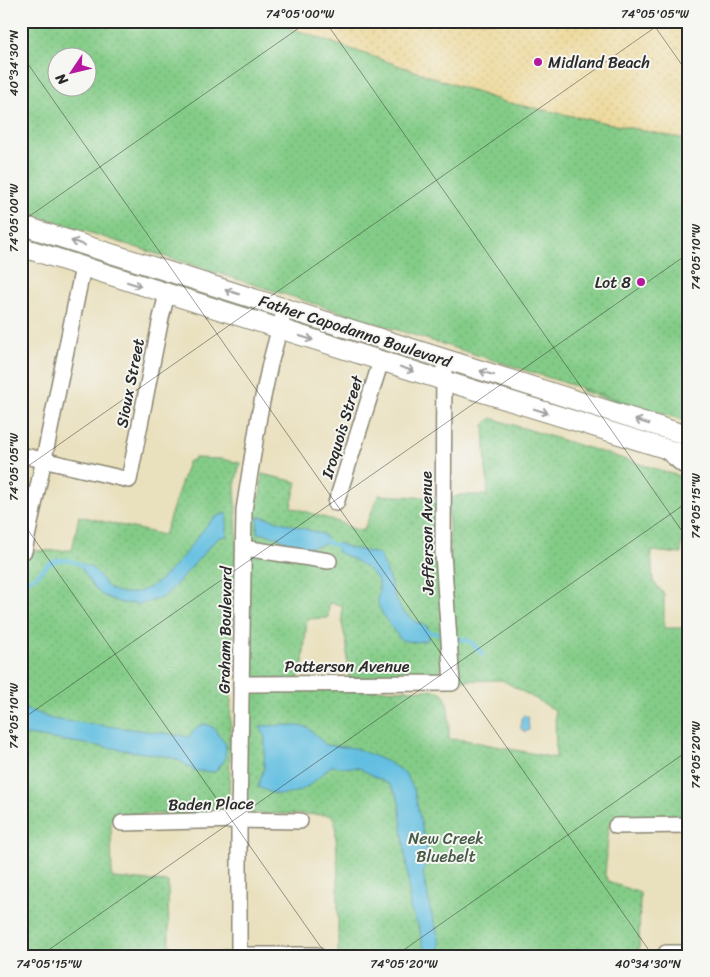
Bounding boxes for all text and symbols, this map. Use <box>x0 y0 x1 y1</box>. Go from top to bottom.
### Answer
text: 74°05'00"W <box>266 3 335 25</box>
text: 74°05'05"W <box>621 3 690 25</box>
text: 40°34'30"N <box>3 29 25 96</box>
north arrow <box>48 48 98 98</box>
place label: Midland Beach <box>548 48 650 77</box>
marker: Midland Beach <box>532 56 544 68</box>
text: N <box>49 68 75 91</box>
text: 74°05'00"W <box>3 183 25 252</box>
text: 74°05'10"W <box>685 223 707 290</box>
one-way arrow <box>70 237 86 247</box>
place label: Lot 8 <box>595 268 631 297</box>
marker: Lot 8 <box>635 276 647 288</box>
one-way arrow <box>126 280 142 289</box>
one-way arrow <box>225 286 241 296</box>
street label: Father Capodanno Boulevard <box>255 286 457 376</box>
one-way arrow <box>298 333 314 343</box>
street label: Sioux Street <box>107 336 153 430</box>
one-way arrow <box>399 365 414 374</box>
one-way arrow <box>480 367 496 377</box>
street label: Iroquois Street <box>312 371 372 483</box>
one-way arrow <box>533 407 549 416</box>
one-way arrow <box>635 416 651 426</box>
text: 74°05'05"W <box>3 432 25 501</box>
street label: Jefferson Avenue <box>411 471 443 596</box>
text: 74°05'15"W <box>685 472 707 539</box>
street label: Graham Boulevard <box>209 565 241 694</box>
street label: Patterson Avenue <box>285 652 410 681</box>
text: 74°05'10"W <box>3 682 25 749</box>
text: 74°05'20"W <box>685 720 707 789</box>
street label: Baden Place <box>168 789 254 819</box>
park label: New Creek Bluebelt <box>408 824 484 871</box>
text: 74°05'15"W <box>16 953 83 975</box>
text: 74°05'20"W <box>370 953 439 975</box>
text: 40°34'30"N <box>615 953 682 975</box>

